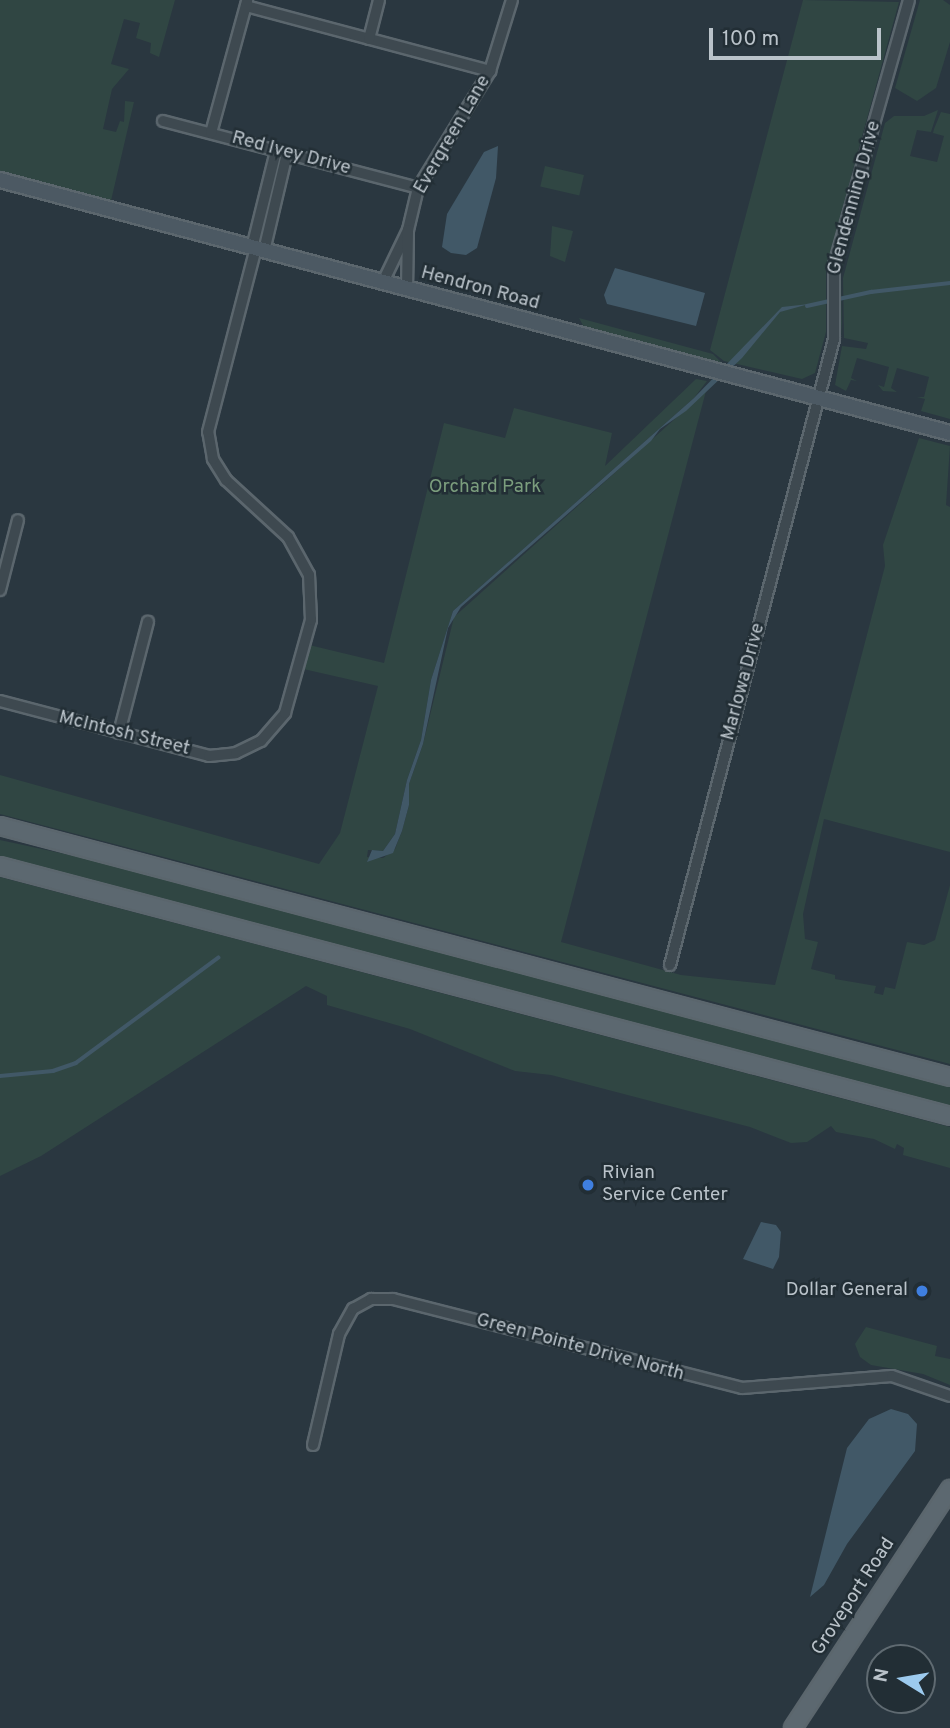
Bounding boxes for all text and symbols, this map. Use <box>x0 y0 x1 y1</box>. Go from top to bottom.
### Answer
scale bar <box>712 14 884 58</box>
text: 100 m <box>722 26 779 53</box>
street label: Evergreen Lane <box>410 72 496 198</box>
street label: Glendenning Drive <box>824 119 886 277</box>
street label: Red Ivey Drive <box>229 127 353 181</box>
street label: Hendron Road <box>418 262 542 316</box>
park label: Orchard Park <box>429 477 541 499</box>
street label: Marlowa Drive <box>717 621 771 743</box>
street label: McIntosh Street <box>56 707 192 761</box>
place label: Rivian Service Center <box>602 1163 728 1207</box>
marker: Rivian Service Center <box>580 1177 596 1193</box>
place label: Dollar General <box>786 1280 908 1302</box>
marker: Dollar General <box>914 1283 930 1299</box>
street label: Green Pointe Drive North <box>474 1309 686 1387</box>
street label: Groveport Road <box>808 1534 900 1660</box>
north arrow <box>866 1644 936 1714</box>
text: N <box>869 1666 895 1684</box>

